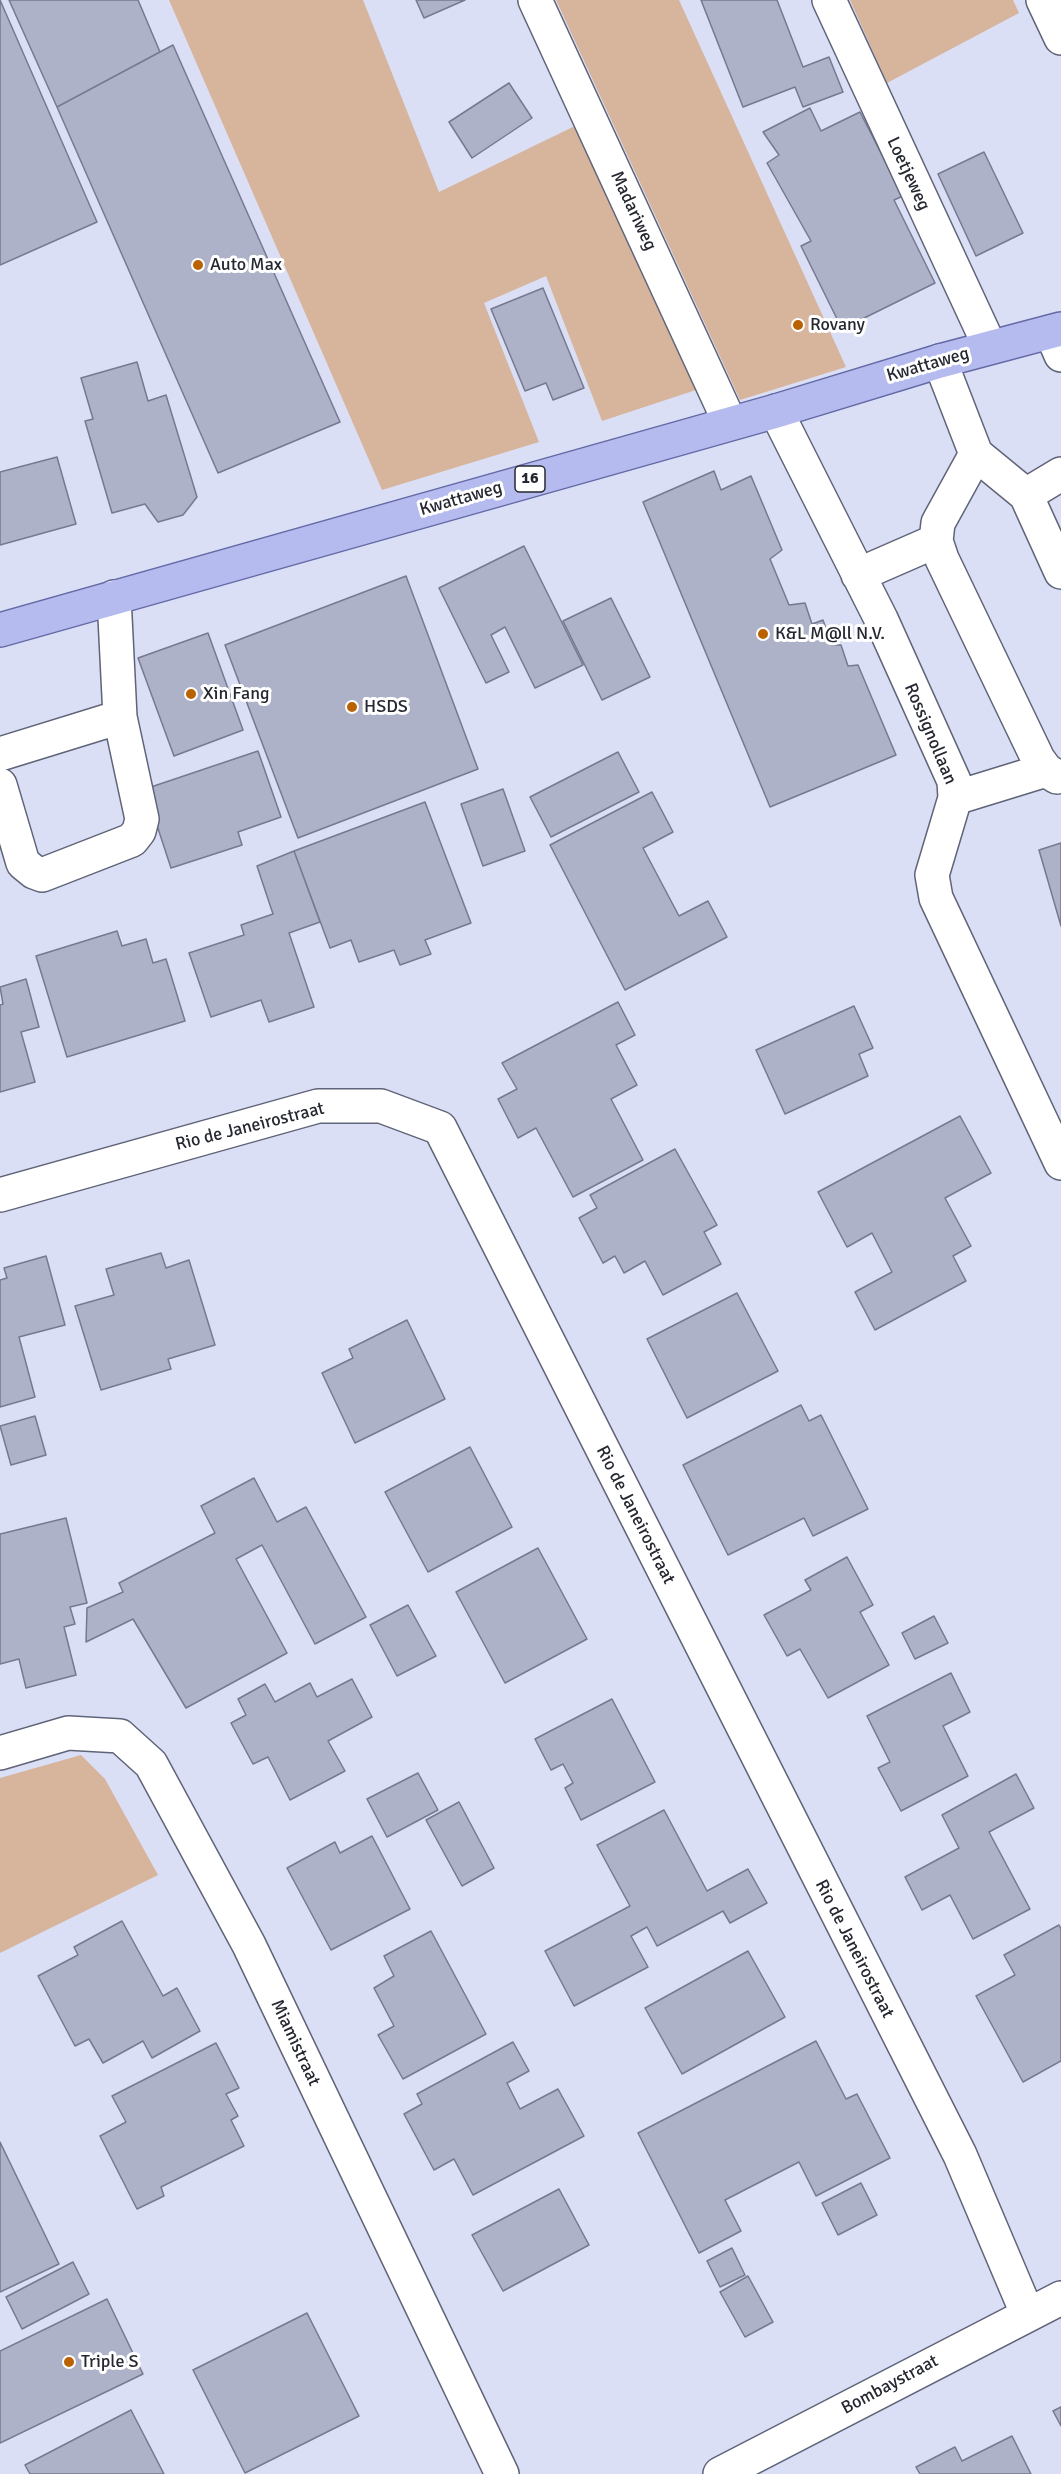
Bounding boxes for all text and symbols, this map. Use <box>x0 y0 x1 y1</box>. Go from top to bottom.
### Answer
street label: Loetjeweg <box>882 134 934 214</box>
street label: Madariweg <box>605 168 661 254</box>
place label: Auto Max <box>210 254 282 276</box>
marker: Auto Max <box>191 258 205 272</box>
place label: Rovany <box>810 314 865 336</box>
marker: Rovany <box>791 318 805 332</box>
street label: Kwattaweg <box>884 343 972 387</box>
road number: 16 <box>515 466 545 492</box>
street label: Kwattaweg <box>417 477 505 521</box>
place label: K&L M@ll N.V. <box>775 623 885 645</box>
marker: K&L M@ll N.V. <box>756 627 770 641</box>
street label: Rossignollaan <box>899 680 961 788</box>
place label: Xin Fang <box>203 683 269 705</box>
marker: Xin Fang <box>184 687 198 701</box>
place label: HSDS <box>364 696 408 718</box>
marker: HSDS <box>345 700 359 714</box>
street label: Rio de Janeirostraat <box>173 1098 327 1156</box>
street label: Rio de Janeirostraat <box>591 1442 679 1588</box>
street label: Rio de Janeirostraat <box>810 1876 898 2022</box>
street label: Miamistraat <box>266 1996 324 2090</box>
street label: Bombaystraat <box>838 2350 942 2420</box>
place label: Triple S <box>81 2351 138 2373</box>
marker: Triple S <box>62 2355 76 2369</box>

